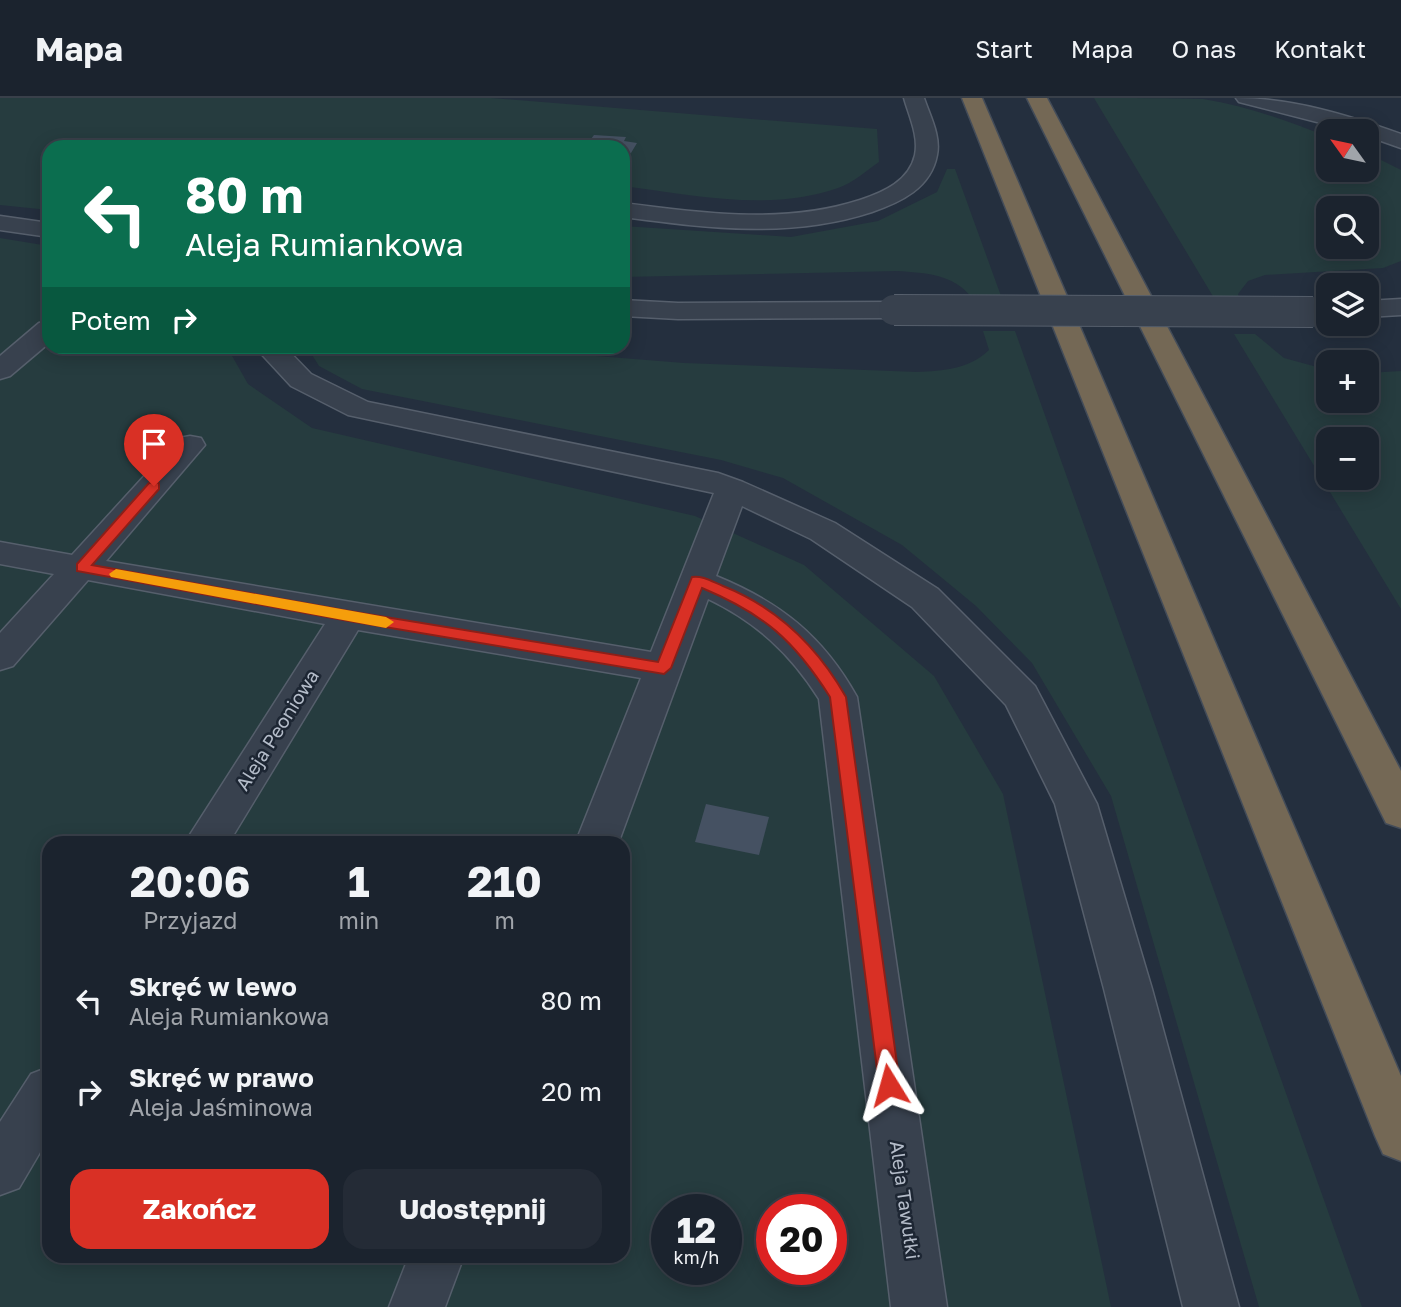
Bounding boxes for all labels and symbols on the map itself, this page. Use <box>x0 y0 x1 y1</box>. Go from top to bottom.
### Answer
north arrow <box>1316 119 1379 182</box>
pin <box>124 414 184 486</box>
street label: Aleja Peoniowa <box>230 665 323 794</box>
position arrow <box>852 1048 926 1122</box>
street label: Aleja Tawułki <box>886 1139 925 1261</box>
speed limit sign: 20 <box>756 1194 847 1285</box>

